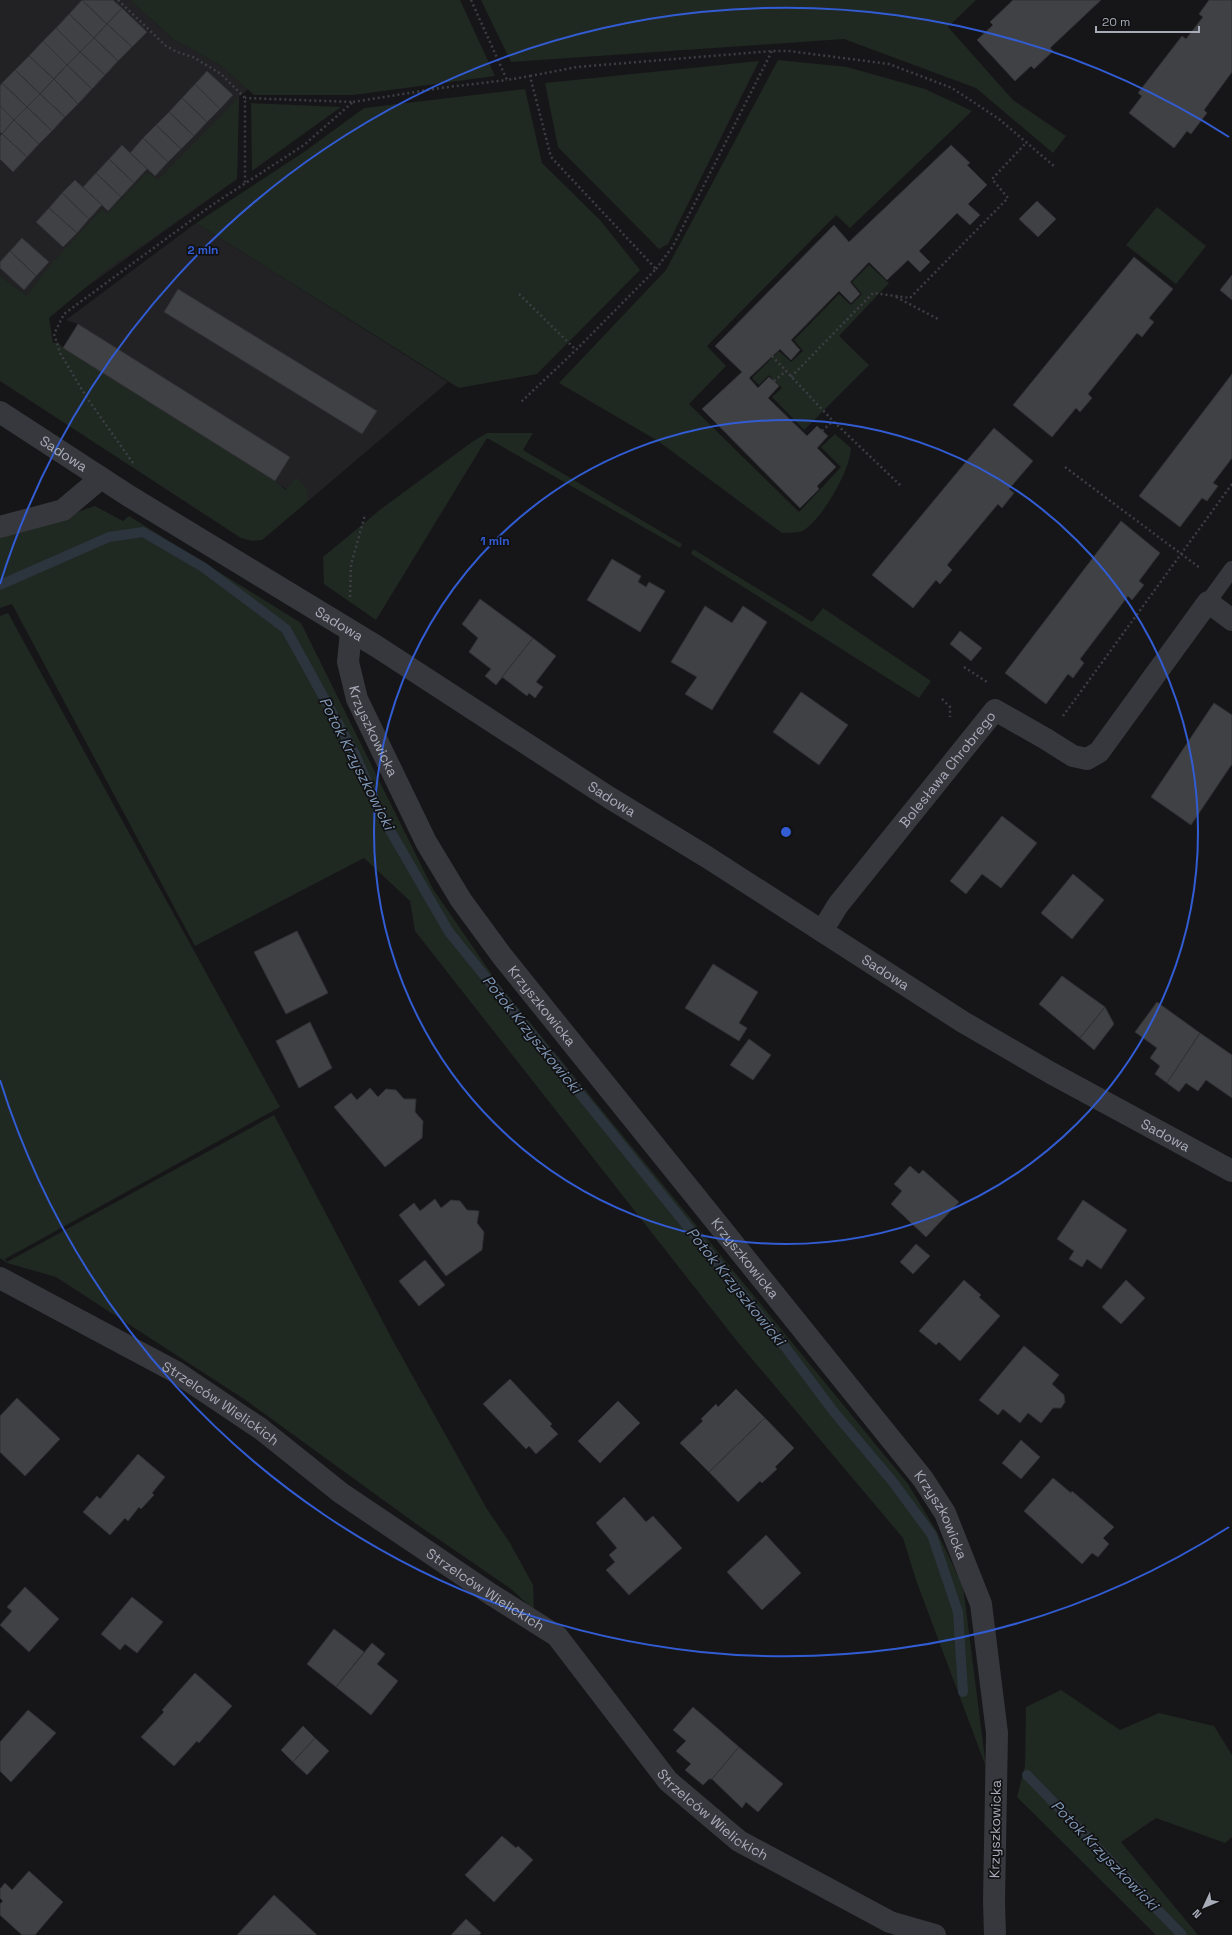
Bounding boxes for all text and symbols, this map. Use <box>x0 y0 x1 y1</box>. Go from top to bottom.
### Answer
scale bar <box>1096 8 1199 34</box>
text: 20 m <box>1102 14 1130 30</box>
text: 2 min <box>187 242 219 258</box>
street label: Sadowa <box>36 431 91 476</box>
text: 1 min <box>480 533 510 549</box>
street label: Sadowa <box>312 602 367 645</box>
street label: Krzyszkowicka <box>345 684 402 780</box>
water label: Potok Krzyszkowicki <box>315 694 400 835</box>
street label: Bolesława Chrobrego <box>895 707 1000 831</box>
street label: Sadowa <box>585 777 639 821</box>
centre of rings <box>779 825 793 839</box>
street label: Sadowa <box>858 950 913 994</box>
street label: Krzyszkowicka <box>504 962 580 1050</box>
water label: Potok Krzyszkowicki <box>479 971 587 1099</box>
street label: Sadowa <box>1138 1114 1193 1156</box>
street label: Krzyszkowicka <box>707 1214 783 1302</box>
water label: Potok Krzyszkowicki <box>683 1223 791 1351</box>
street label: Strzelców Wielickich <box>159 1357 283 1449</box>
street label: Krzyszkowicka <box>910 1466 971 1562</box>
street label: Strzelców Wielickich <box>423 1544 548 1635</box>
street label: Strzelców Wielickich <box>653 1765 771 1864</box>
street label: Krzyszkowicka <box>985 1780 1005 1878</box>
water label: Potok Krzyszkowicki <box>1047 1796 1164 1916</box>
north arrow <box>1184 1887 1224 1927</box>
text: N <box>1189 1906 1204 1921</box>

